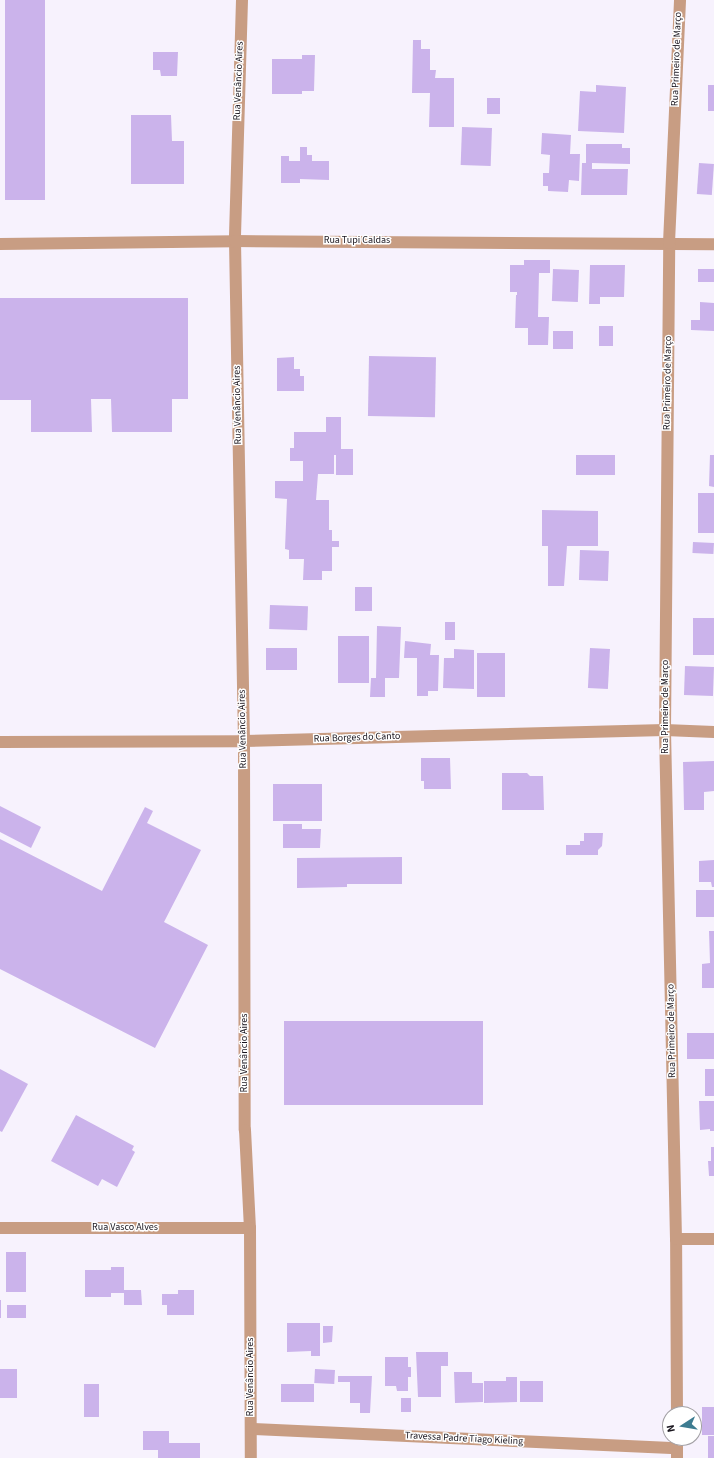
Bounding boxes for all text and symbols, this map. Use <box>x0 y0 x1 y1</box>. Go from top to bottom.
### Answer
street label: Rua Primeiro de Março <box>669 12 685 106</box>
street label: Rua Venâncio Aires <box>232 41 246 121</box>
street label: Rua Tupi Caldas <box>324 235 390 247</box>
street label: Rua Primeiro de Março <box>661 336 675 430</box>
street label: Rua Venâncio Aires <box>231 365 245 445</box>
street label: Rua Primeiro de Março <box>660 660 672 754</box>
street label: Rua Venâncio Aires <box>236 689 250 769</box>
street label: Rua Borges do Canto <box>313 730 401 746</box>
street label: Rua Primeiro de Março <box>665 984 679 1078</box>
street label: Rua Venâncio Aires <box>239 1014 251 1092</box>
street label: Rua Vasco Alves <box>92 1222 158 1234</box>
street label: Rua Venâncio Aires <box>245 1338 257 1416</box>
north arrow <box>662 1406 702 1446</box>
text: N <box>663 1423 679 1434</box>
street label: Travessa Padre Tiago Kieling <box>405 1430 523 1448</box>

